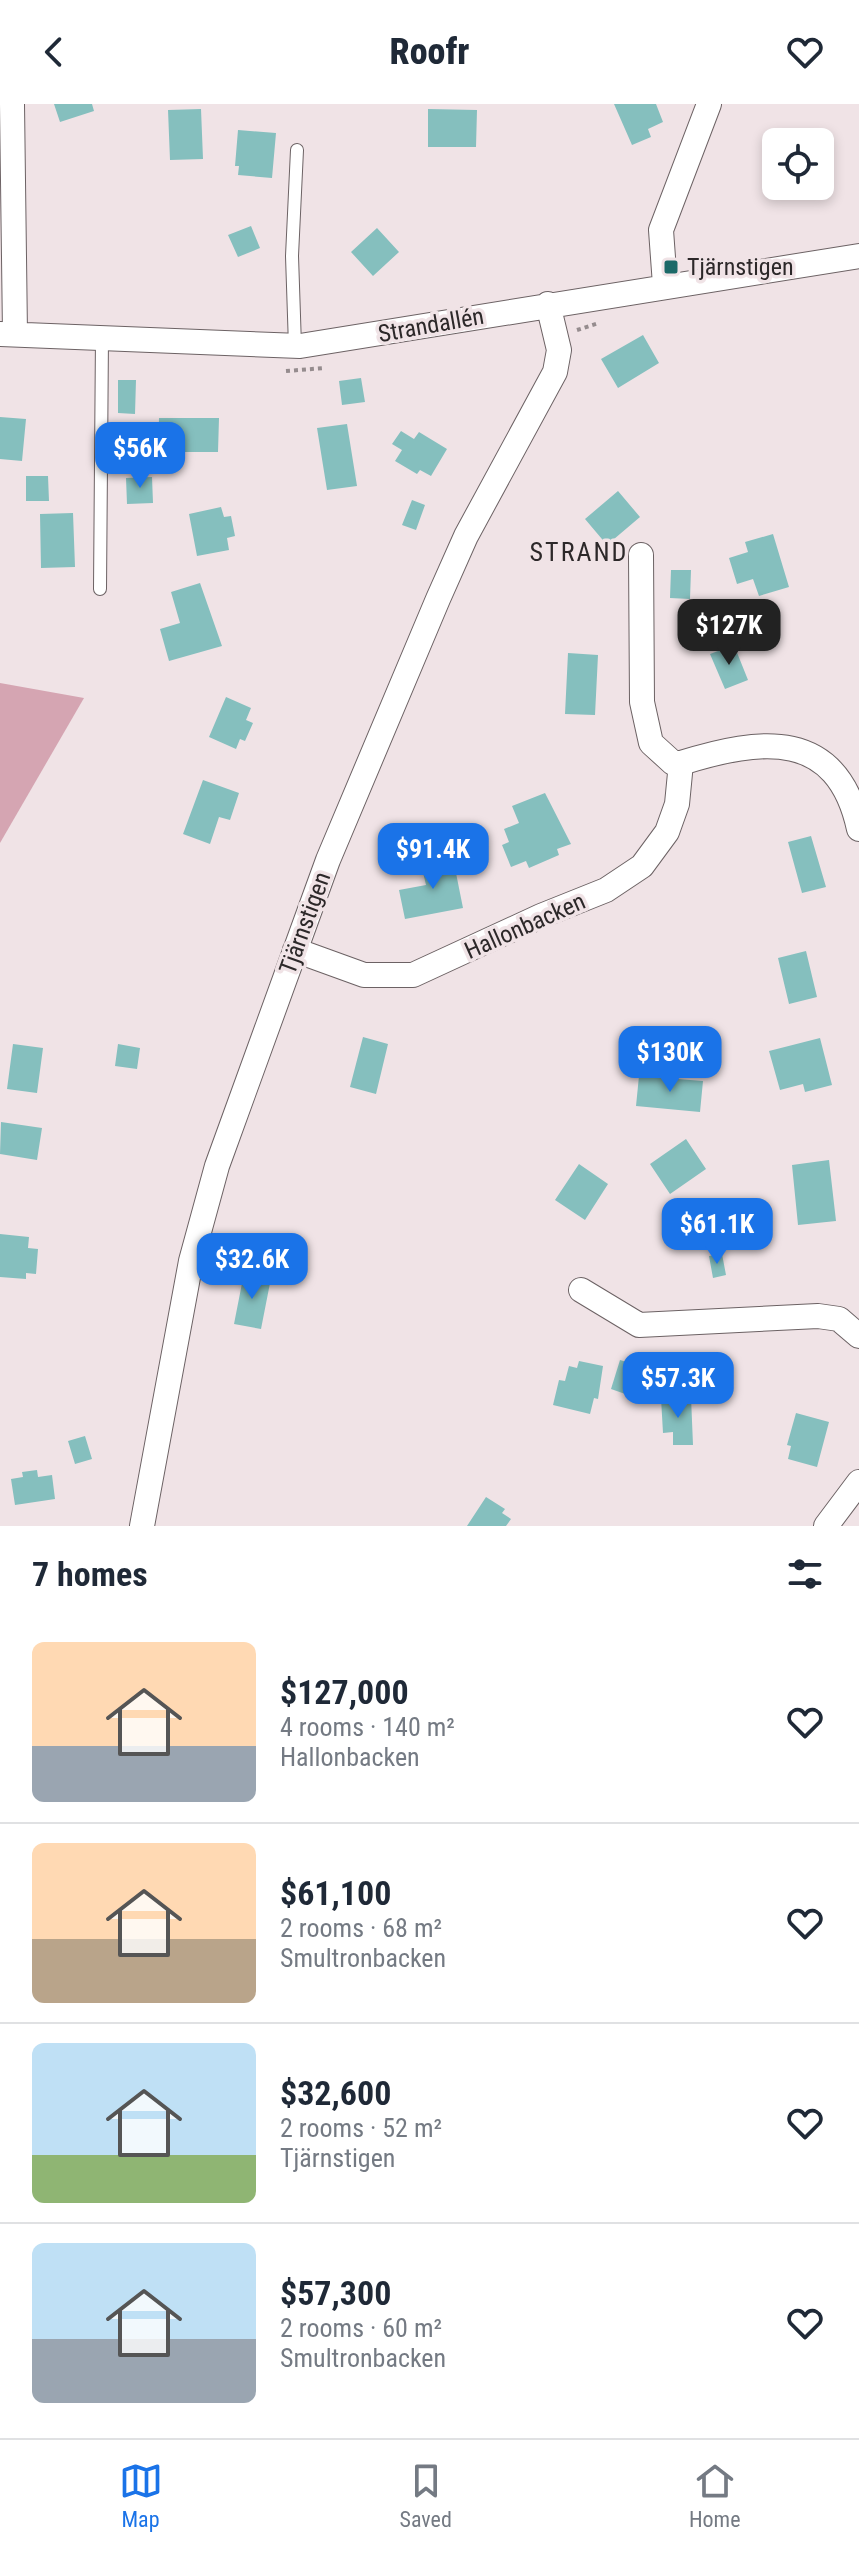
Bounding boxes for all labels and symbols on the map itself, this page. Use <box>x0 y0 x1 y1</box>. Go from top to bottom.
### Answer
place label: Tjärnstigen <box>687 253 794 281</box>
marker: Tjärnstigen <box>662 258 680 276</box>
street label: Strandallén <box>376 302 486 348</box>
pin: $56K <box>93 422 187 490</box>
district label: STRAND <box>530 537 628 567</box>
pin: $127K <box>673 599 785 667</box>
pin: $91.4K <box>368 823 498 891</box>
street label: Tjärnstigen <box>274 868 336 978</box>
street label: Hallonbacken <box>460 887 590 965</box>
pin: $130K <box>614 1026 726 1094</box>
pin: $61.1K <box>652 1198 782 1266</box>
pin: $32.6K <box>187 1233 317 1301</box>
pin: $57.3K <box>613 1352 743 1420</box>

